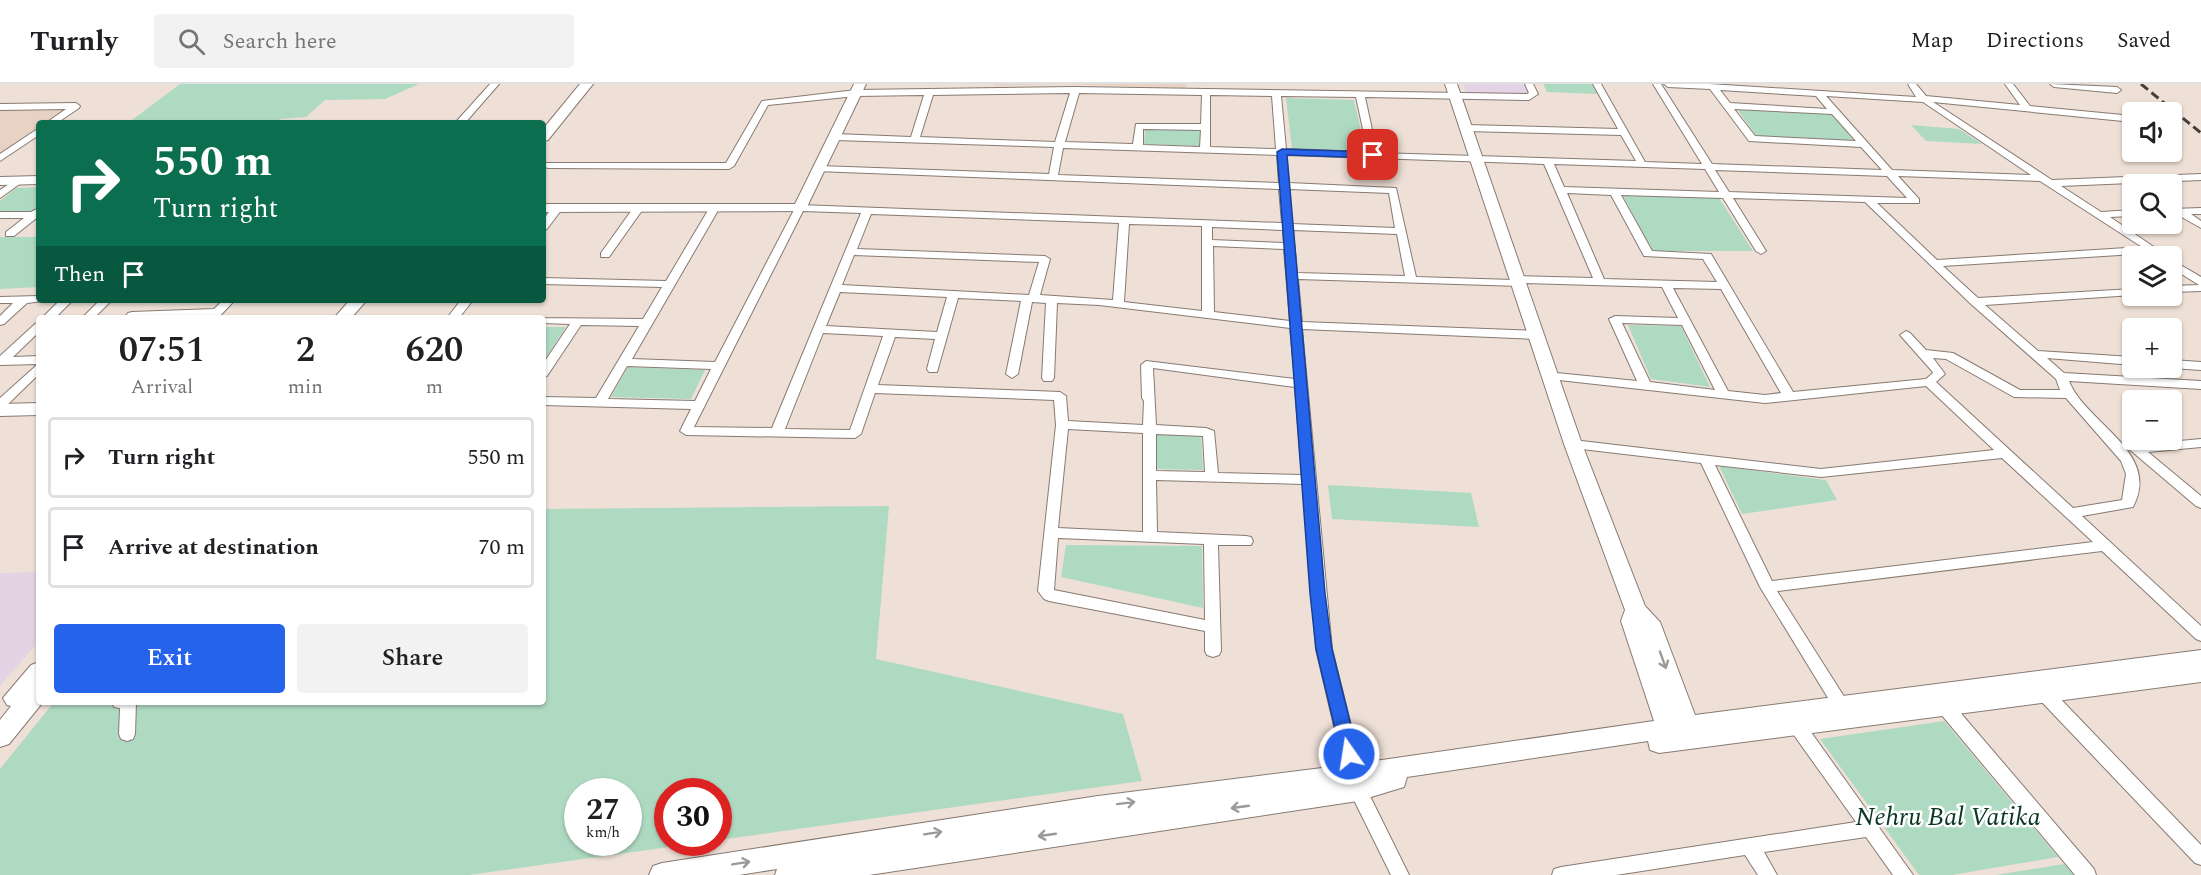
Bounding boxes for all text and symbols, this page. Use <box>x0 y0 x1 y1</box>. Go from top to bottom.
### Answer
search box <box>154 14 574 68</box>
text: Turnly <box>30 20 118 63</box>
icon: search <box>175 25 208 58</box>
text: Search here <box>223 25 337 58</box>
text: Map <box>1911 25 1953 57</box>
text: Directions <box>1986 25 2084 57</box>
text: Saved <box>2117 25 2171 57</box>
map controls <box>2122 102 2182 450</box>
button: sound <box>2122 102 2182 162</box>
pin <box>1347 129 1398 180</box>
text: 550 m <box>153 131 272 194</box>
icon: arrive <box>1356 138 1389 171</box>
icon: right <box>54 144 132 222</box>
button: search <box>2122 174 2182 234</box>
text: Turn right <box>153 188 278 230</box>
button: layers <box>2122 246 2182 306</box>
text: Then <box>54 258 105 291</box>
icon: arrive <box>117 258 150 291</box>
button: + <box>2122 318 2182 378</box>
text: 07:51 <box>119 323 205 378</box>
text: 2 <box>296 323 315 378</box>
text: 620 <box>405 323 463 378</box>
text: Arrival <box>131 372 193 402</box>
text: min <box>288 372 323 402</box>
text: m <box>426 372 443 402</box>
button: − <box>2122 390 2182 450</box>
icon: right <box>57 441 90 474</box>
text: Turn right <box>108 441 215 474</box>
text: 550 m <box>468 441 525 474</box>
icon: arrive <box>57 531 90 564</box>
text: Arrive at destination <box>108 531 319 564</box>
text: 70 m <box>479 531 525 564</box>
button: Exit <box>54 624 285 693</box>
button: Share <box>297 624 528 693</box>
one-way arrow <box>1658 650 1669 669</box>
position arrow <box>1317 722 1381 786</box>
speed limit sign: 30 <box>654 778 732 856</box>
text: 27 <box>586 787 620 833</box>
park label: Nehru Bal Vatika <box>1855 797 2041 837</box>
one-way arrow <box>1116 798 1136 809</box>
one-way arrow <box>1231 802 1250 813</box>
text: km/h <box>586 821 620 844</box>
one-way arrow <box>923 827 943 838</box>
one-way arrow <box>1038 829 1057 840</box>
one-way arrow <box>730 857 750 868</box>

